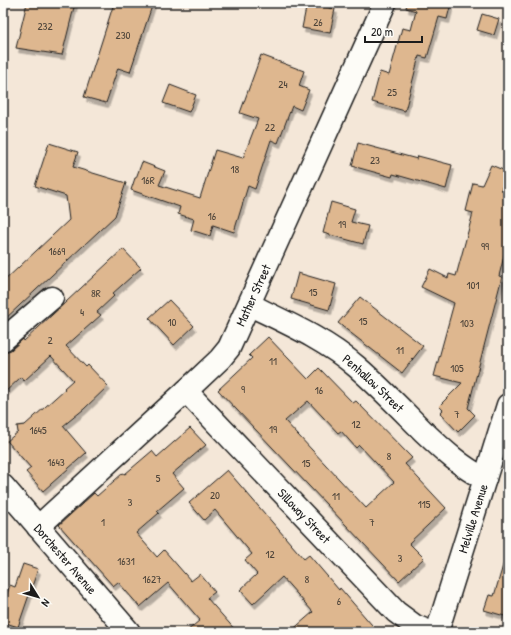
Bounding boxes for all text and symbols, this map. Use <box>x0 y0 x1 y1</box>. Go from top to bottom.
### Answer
house number: 26 <box>313 15 323 29</box>
scale bar <box>365 18 422 44</box>
house number: 232 <box>37 19 53 33</box>
text: 20 m <box>371 23 393 40</box>
house number: 230 <box>115 28 131 42</box>
house number: 24 <box>278 77 288 91</box>
house number: 25 <box>387 85 397 99</box>
house number: 22 <box>265 120 275 134</box>
house number: 23 <box>370 153 380 167</box>
house number: 18 <box>231 162 240 176</box>
house number: 16R <box>141 173 155 187</box>
house number: 16 <box>208 209 217 223</box>
house number: 19 <box>338 217 346 231</box>
house number: 99 <box>481 239 489 253</box>
house number: 1669 <box>49 244 65 258</box>
street label: Mather Street <box>231 261 275 329</box>
house number: 101 <box>467 278 479 292</box>
house number: 15 <box>309 285 318 299</box>
house number: 8R <box>91 286 101 300</box>
house number: 4 <box>80 305 84 319</box>
house number: 15 <box>359 314 368 328</box>
house number: 10 <box>168 315 177 329</box>
house number: 103 <box>460 316 474 330</box>
house number: 2 <box>47 333 53 347</box>
house number: 11 <box>396 343 404 357</box>
street label: Penhallow Street <box>339 350 409 416</box>
house number: 11 <box>269 354 277 368</box>
house number: 105 <box>450 361 464 375</box>
house number: 9 <box>241 382 245 396</box>
house number: 16 <box>315 383 324 397</box>
house number: 7 <box>454 407 460 421</box>
house number: 12 <box>351 417 361 431</box>
house number: 19 <box>269 422 277 436</box>
house number: 1645 <box>29 423 47 437</box>
house number: 8 <box>387 449 392 463</box>
house number: 1643 <box>47 455 65 469</box>
house number: 15 <box>302 456 311 470</box>
house number: 5 <box>156 471 161 485</box>
street label: Melville Avenue <box>453 482 492 555</box>
street label: Silloway Street <box>274 484 335 548</box>
house number: 20 <box>210 488 220 502</box>
house number: 11 <box>332 489 340 503</box>
house number: 3 <box>128 495 133 509</box>
house number: 115 <box>418 497 431 511</box>
house number: 1 <box>101 515 105 529</box>
house number: 7 <box>369 515 375 529</box>
street label: Dorchester Avenue <box>30 520 101 598</box>
house number: 12 <box>265 547 275 561</box>
house number: 3 <box>398 551 403 565</box>
house number: 1631 <box>117 554 135 568</box>
house number: 1627 <box>143 572 161 586</box>
house number: 8 <box>305 572 310 586</box>
north arrow <box>18 577 58 617</box>
house number: 6 <box>337 594 342 608</box>
text: N <box>39 596 53 610</box>

